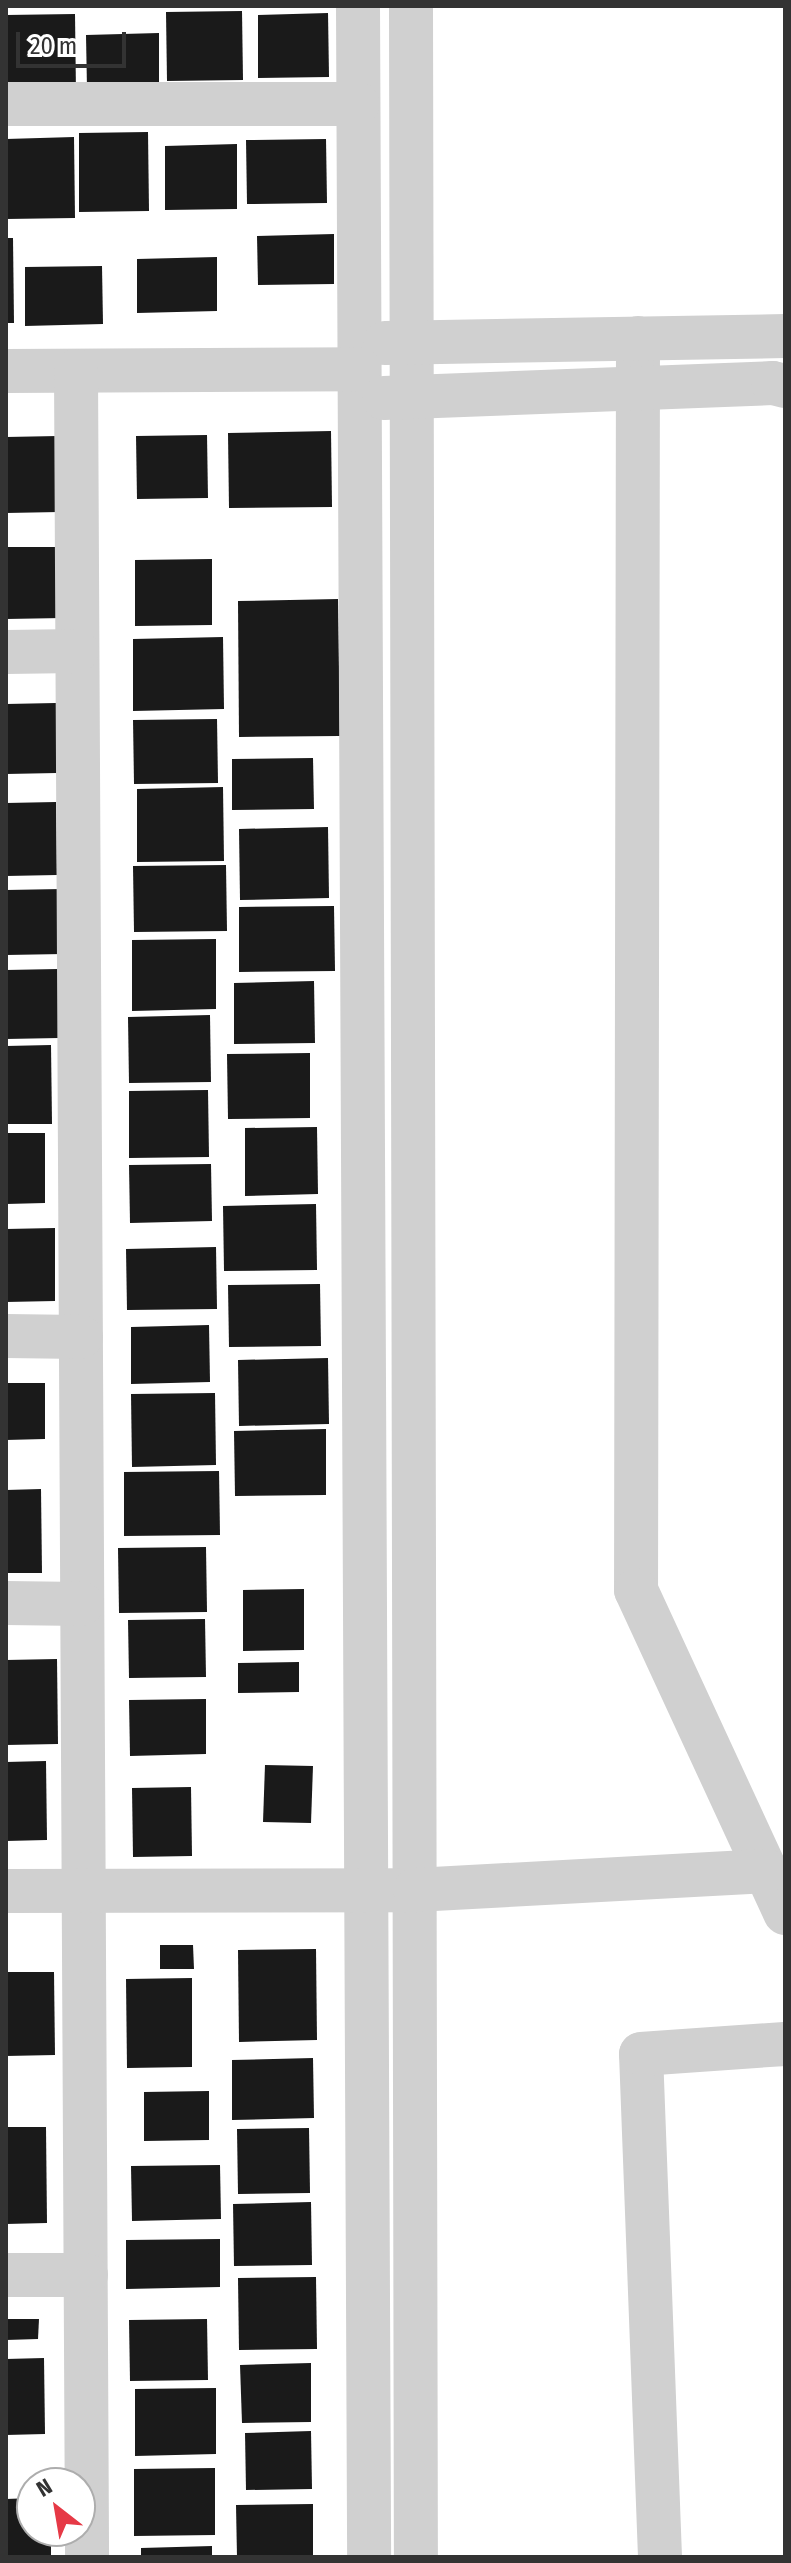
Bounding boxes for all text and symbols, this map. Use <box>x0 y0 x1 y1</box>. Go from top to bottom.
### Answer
scale bar <box>20 16 130 66</box>
text: 20 m <box>30 32 77 60</box>
north arrow <box>16 2467 96 2547</box>
text: N <box>32 2473 57 2503</box>

